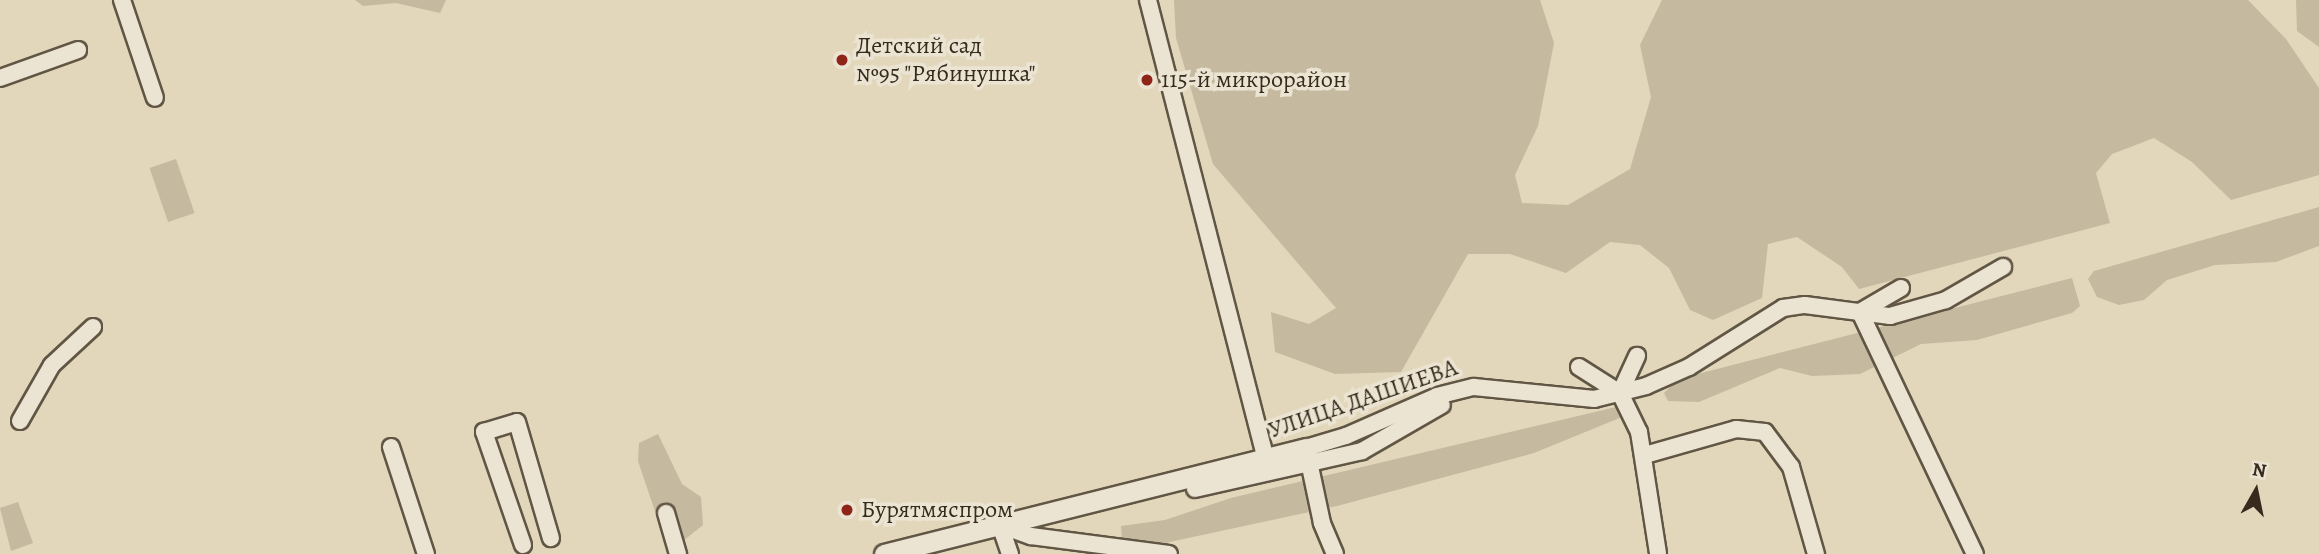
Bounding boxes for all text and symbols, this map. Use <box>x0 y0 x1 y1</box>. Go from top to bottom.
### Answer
place label: Детский сад №95 "Рябинушка" <box>856 32 1036 88</box>
marker: Детский сад №95 "Рябинушка" <box>834 52 850 68</box>
place label: 115-й микрорайон <box>1161 66 1347 94</box>
marker: 115-й микрорайон <box>1139 72 1155 88</box>
street label: УЛИЦА ДАШИЕВА <box>1265 353 1461 445</box>
north arrow <box>2221 456 2291 526</box>
text: N <box>2250 456 2268 484</box>
place label: Бурятмяспром <box>861 496 1013 524</box>
marker: Бурятмяспром <box>839 502 855 518</box>

